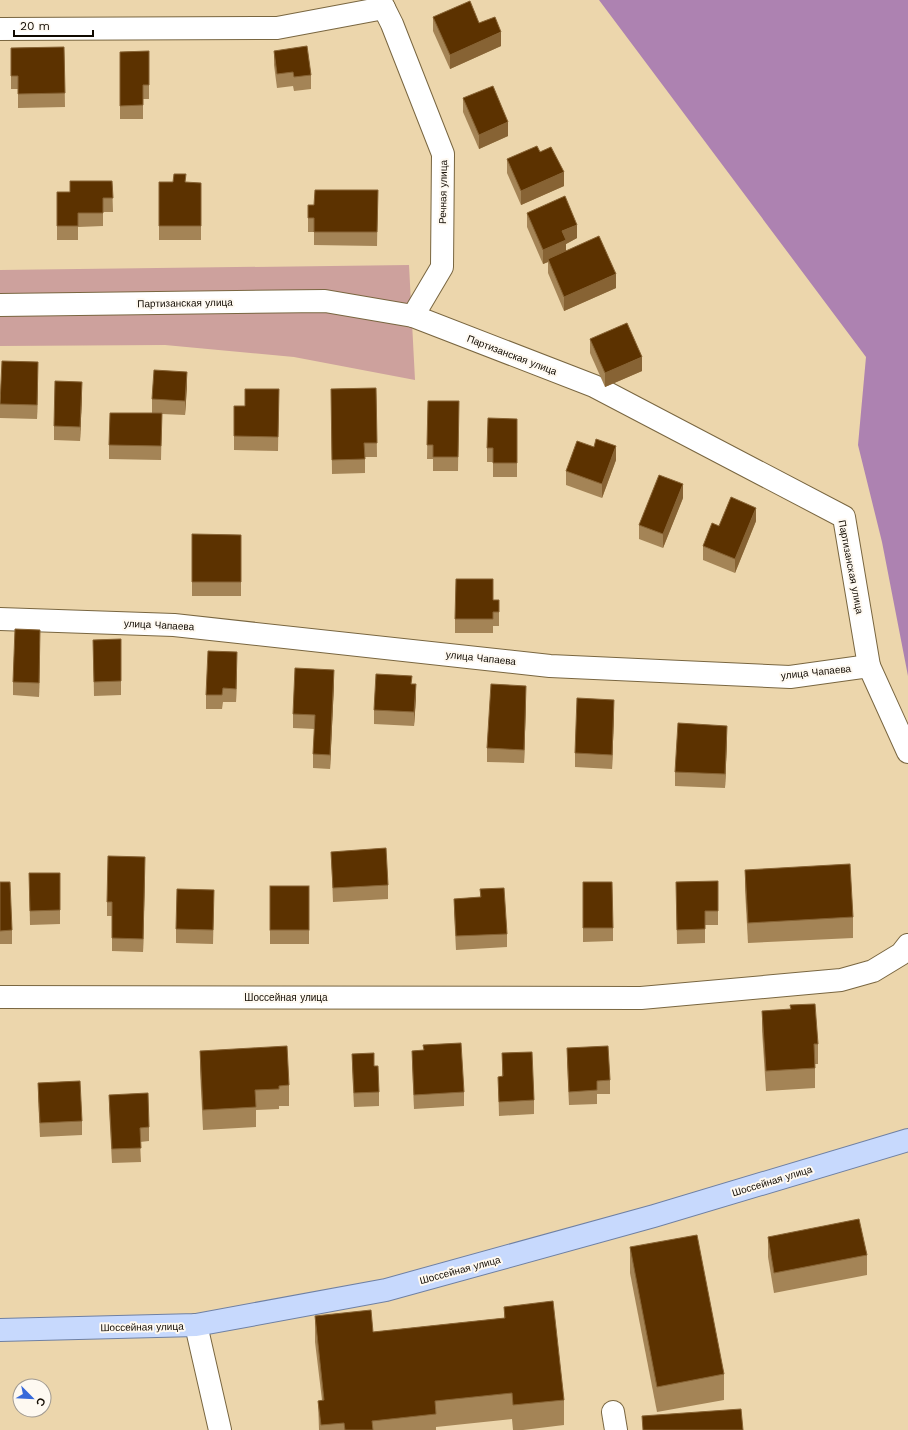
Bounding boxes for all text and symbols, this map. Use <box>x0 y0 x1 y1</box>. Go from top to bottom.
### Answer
scale bar <box>14 12 93 38</box>
text: 20 m <box>20 19 50 33</box>
street label: Речная улица <box>437 159 449 224</box>
street label: Партизанская улица <box>137 297 233 309</box>
street label: Партизанская улица <box>465 333 559 377</box>
street label: Партизанская улица <box>836 519 866 615</box>
street label: улица Чапаева <box>124 618 195 632</box>
street label: улица Чапаева <box>445 649 517 667</box>
street label: улица Чапаева <box>780 663 852 681</box>
street label: Шоссейная улица <box>244 992 328 1003</box>
street label: Шоссейная улица <box>731 1163 814 1198</box>
street label: Шоссейная улица <box>418 1254 502 1286</box>
street label: Шоссейная улица <box>100 1321 184 1333</box>
north arrow <box>12 1378 52 1418</box>
text: С <box>33 1396 48 1408</box>

